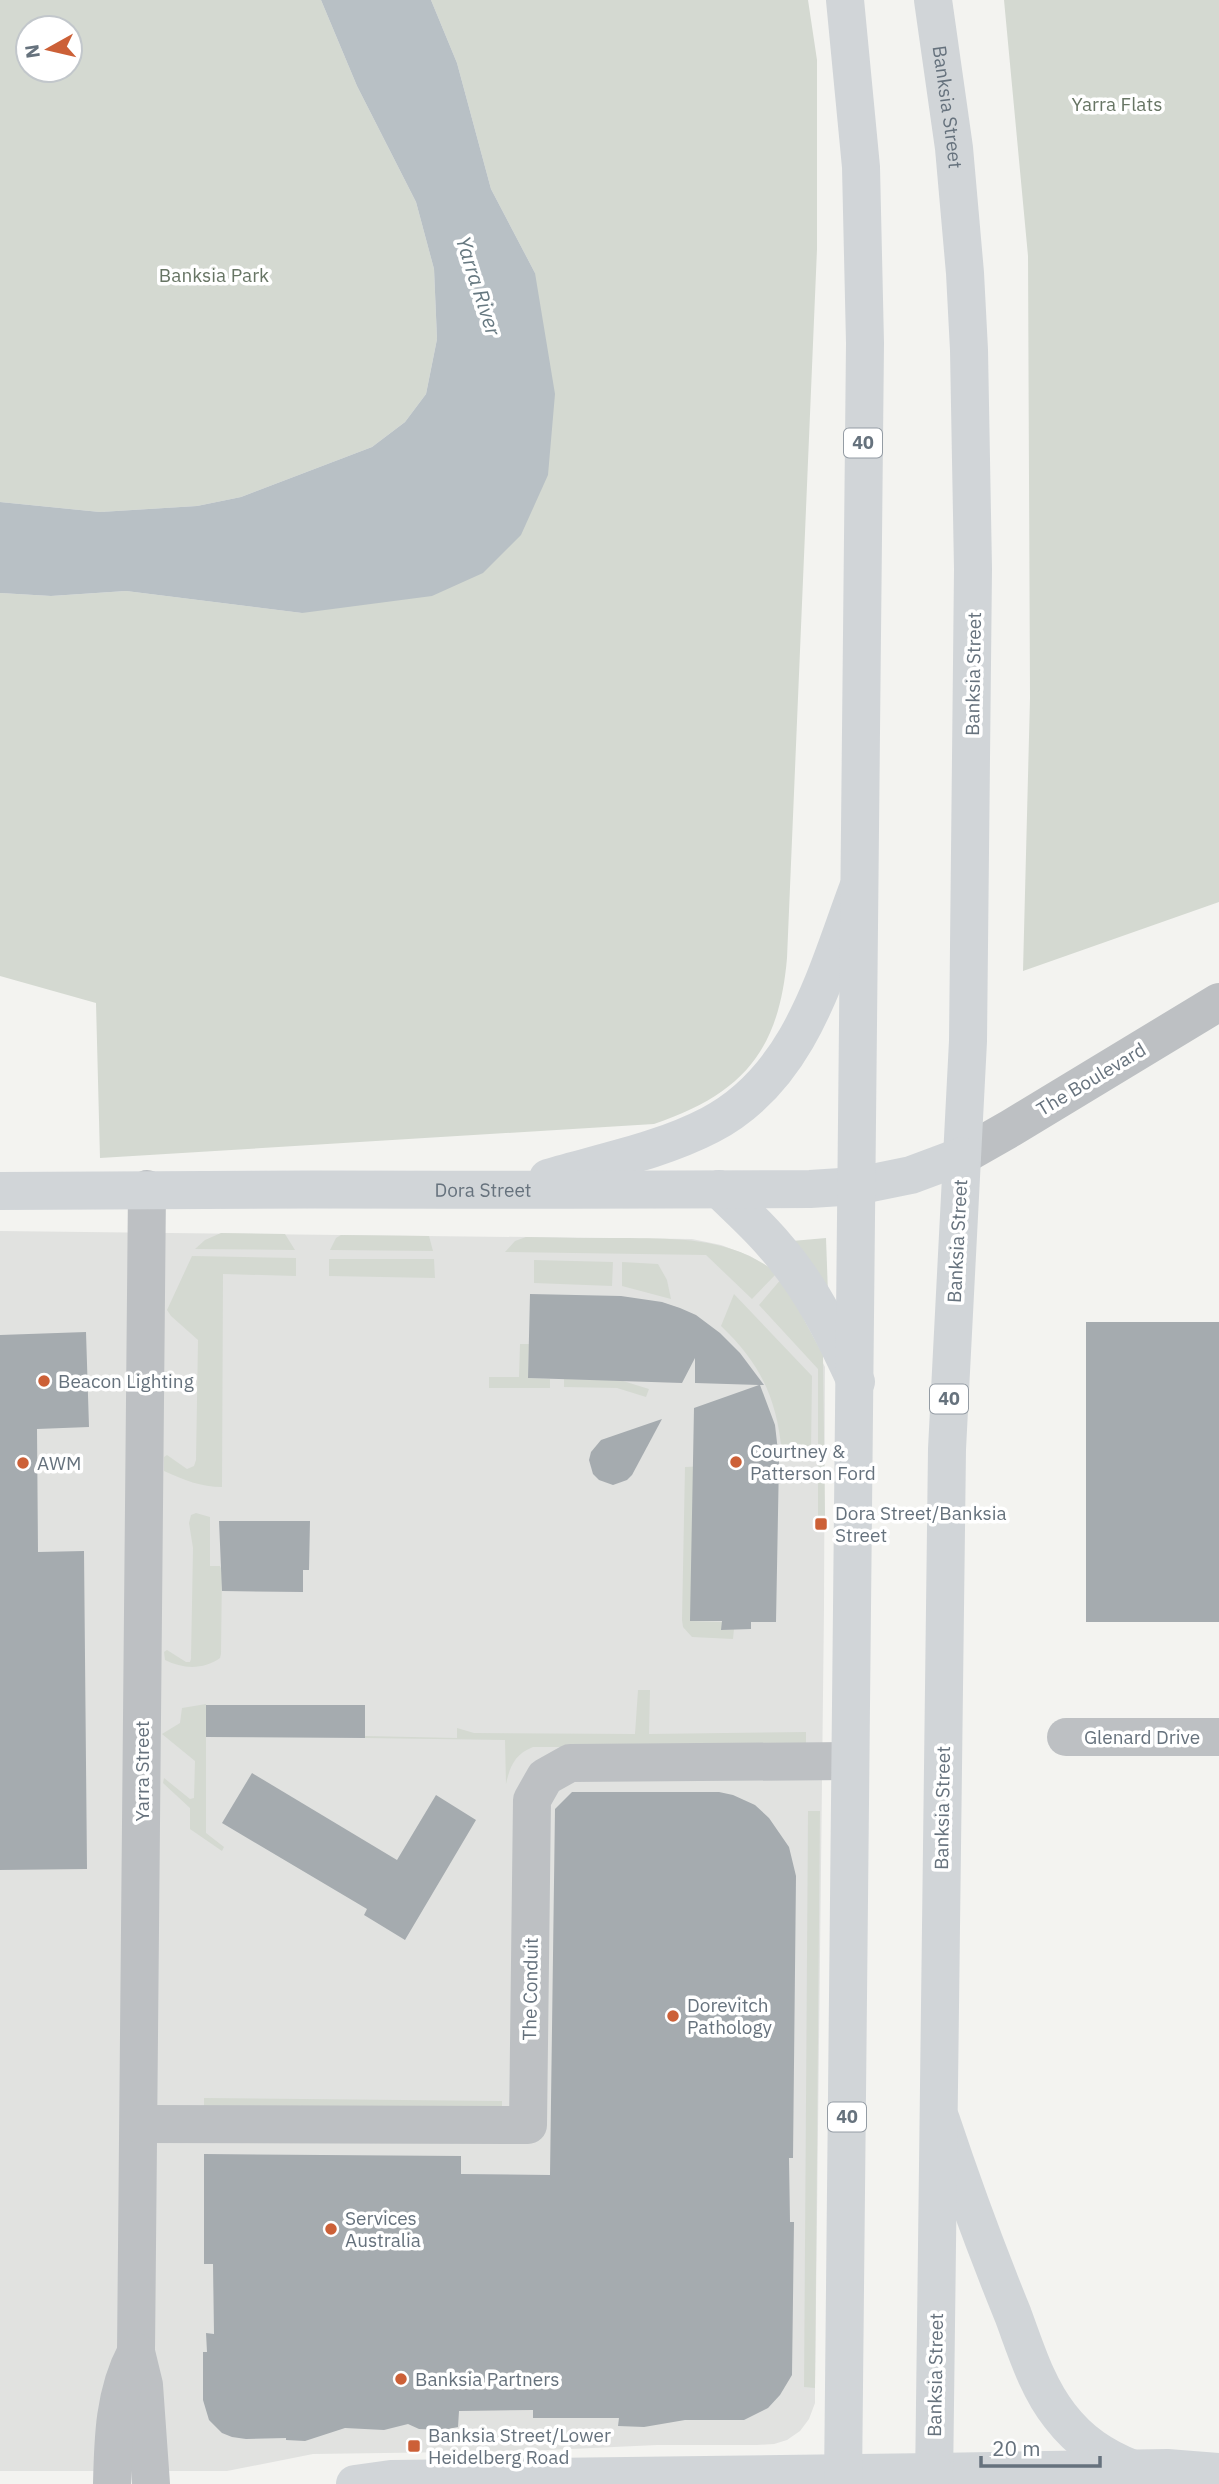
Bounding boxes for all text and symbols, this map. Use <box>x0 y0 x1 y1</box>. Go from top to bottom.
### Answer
north arrow <box>14 14 84 84</box>
text: N <box>19 43 45 60</box>
street label: Banksia Street <box>928 44 968 170</box>
park label: Yarra Flats <box>1072 92 1162 116</box>
water label: Yarra River <box>450 233 509 340</box>
park label: Banksia Park <box>159 263 269 287</box>
road number: 40 <box>844 428 882 458</box>
street label: Banksia Street <box>960 612 986 736</box>
street label: The Boulevard <box>1032 1037 1150 1121</box>
street label: Dora Street <box>434 1178 532 1202</box>
street label: Banksia Street <box>942 1178 972 1304</box>
place label: Beacon Lighting <box>58 1369 194 1393</box>
marker: Beacon Lighting <box>36 1373 52 1389</box>
road number: 40 <box>930 1384 968 1414</box>
place label: Courtney & Patterson Ford <box>750 1439 876 1485</box>
place label: AWM <box>37 1451 81 1475</box>
marker: Courtney & Patterson Ford <box>728 1454 744 1470</box>
marker: AWM <box>15 1455 31 1471</box>
place label: Dora Street/Banksia Street <box>835 1501 1007 1547</box>
marker: Dora Street/Banksia Street <box>813 1516 829 1532</box>
street label: Yarra Street <box>130 1720 154 1822</box>
street label: Glenard Drive <box>1084 1725 1200 1749</box>
street label: Banksia Street <box>929 1746 955 1870</box>
street label: The Conduit <box>517 1937 543 2041</box>
place label: Dorevitch Pathology <box>687 1993 773 2039</box>
marker: Dorevitch Pathology <box>665 2008 681 2024</box>
road number: 40 <box>828 2102 866 2132</box>
place label: Services Australia <box>345 2206 421 2252</box>
marker: Services Australia <box>323 2221 339 2237</box>
street label: Banksia Street <box>922 2313 948 2437</box>
place label: Banksia Partners <box>415 2367 559 2391</box>
marker: Banksia Partners <box>393 2371 409 2387</box>
place label: Banksia Street/Lower Heidelberg Road <box>428 2423 611 2469</box>
scale bar <box>981 2424 1100 2468</box>
text: 20 m <box>992 2434 1041 2462</box>
marker: Banksia Street/Lower Heidelberg Road <box>406 2438 422 2454</box>

